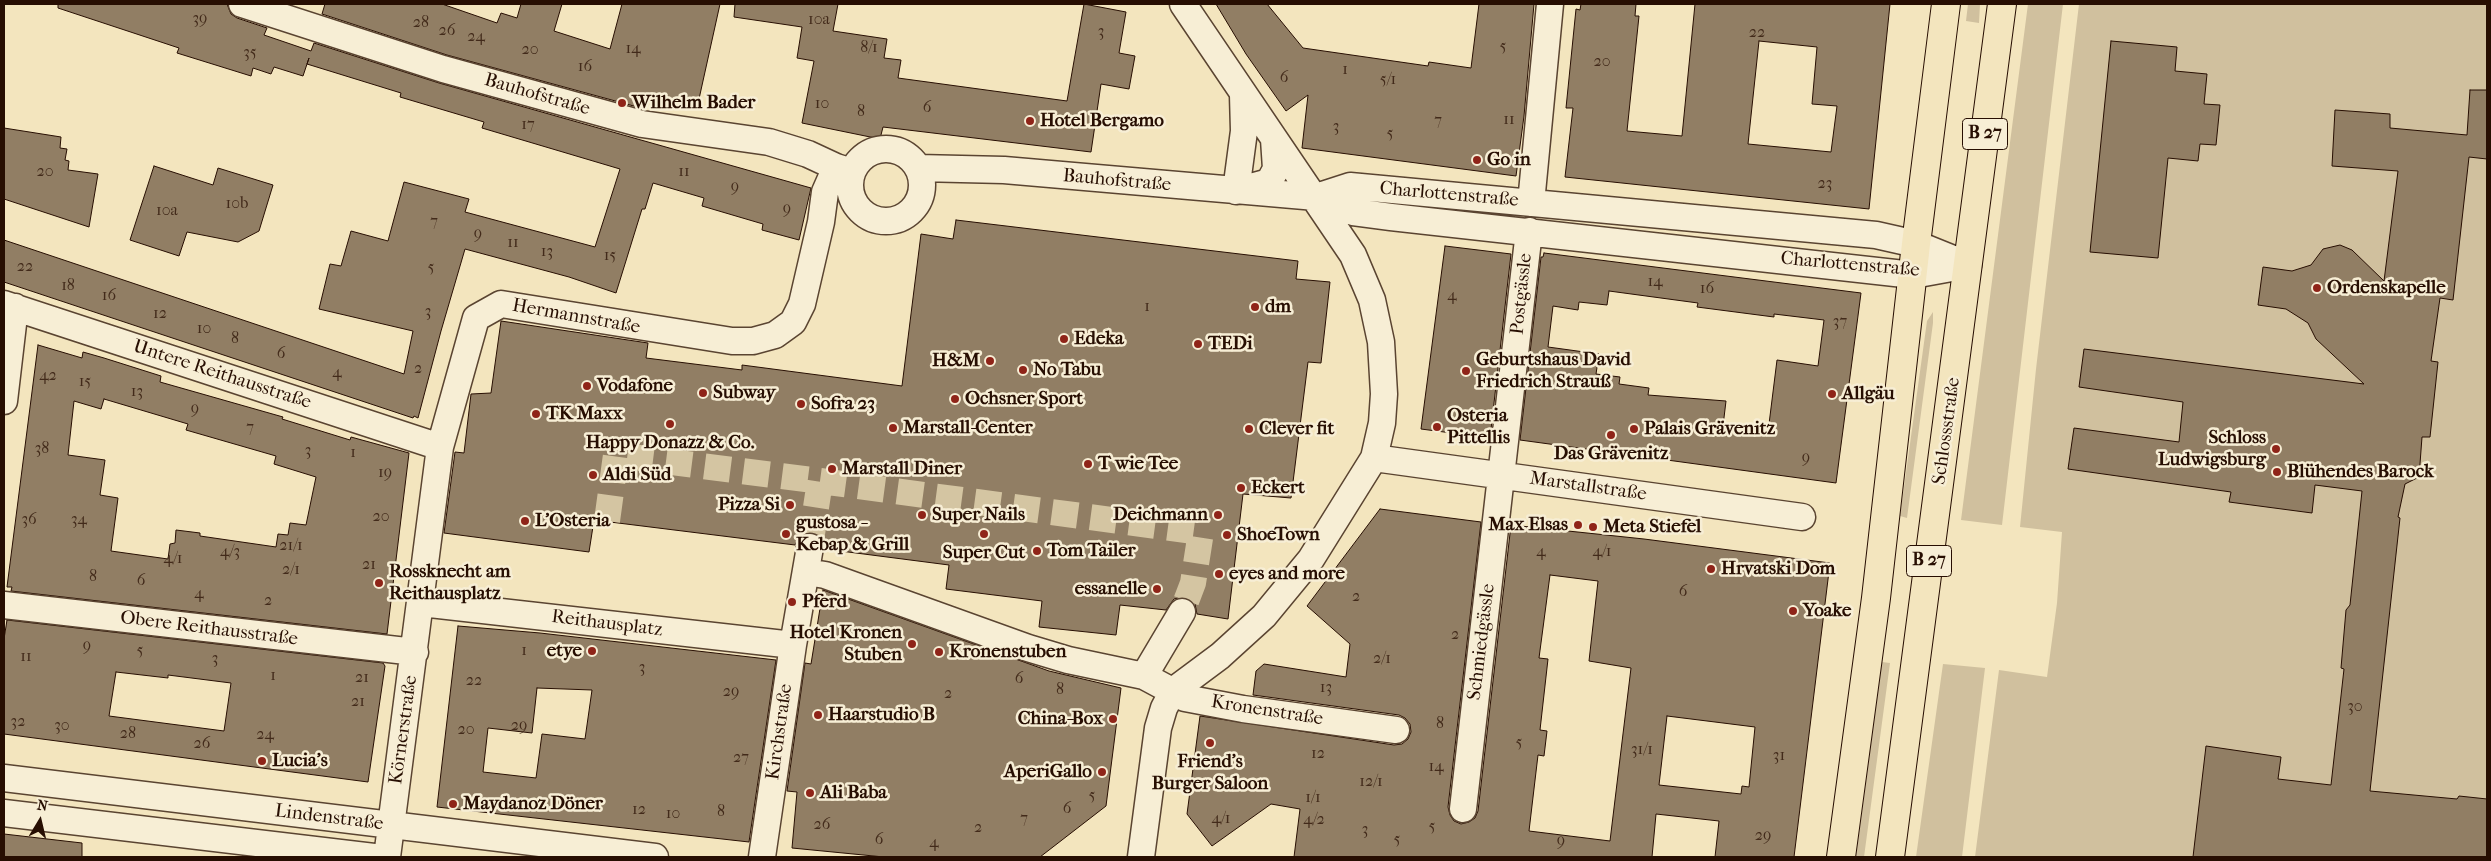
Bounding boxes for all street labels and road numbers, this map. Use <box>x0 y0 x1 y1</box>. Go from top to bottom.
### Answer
street label: Bauhofstraße <box>482 69 592 121</box>
road number: B 27 <box>1962 118 2008 150</box>
street label: Bauhofstraße <box>1062 165 1172 197</box>
street label: Charlottenstraße <box>1379 178 1519 212</box>
street label: Charlottenstraße <box>1780 248 1920 282</box>
street label: Postgässle <box>1506 252 1538 336</box>
street label: Hermannstraße <box>510 295 642 339</box>
street label: Untere Reithausstraße <box>130 335 314 415</box>
street label: Schlossstraße <box>1928 376 1966 486</box>
street label: Marstallstraße <box>1528 468 1648 506</box>
road number: B 27 <box>1906 546 1952 576</box>
street label: Schmiedgässle <box>1464 582 1500 702</box>
street label: Reithausplatz <box>550 606 664 642</box>
street label: Obere Reithausstraße <box>119 607 299 651</box>
street label: Körnerstraße <box>385 674 423 786</box>
street label: Kirchstraße <box>762 682 798 782</box>
street label: Kronenstraße <box>1209 691 1325 731</box>
street label: Lindenstraße <box>273 800 385 836</box>

